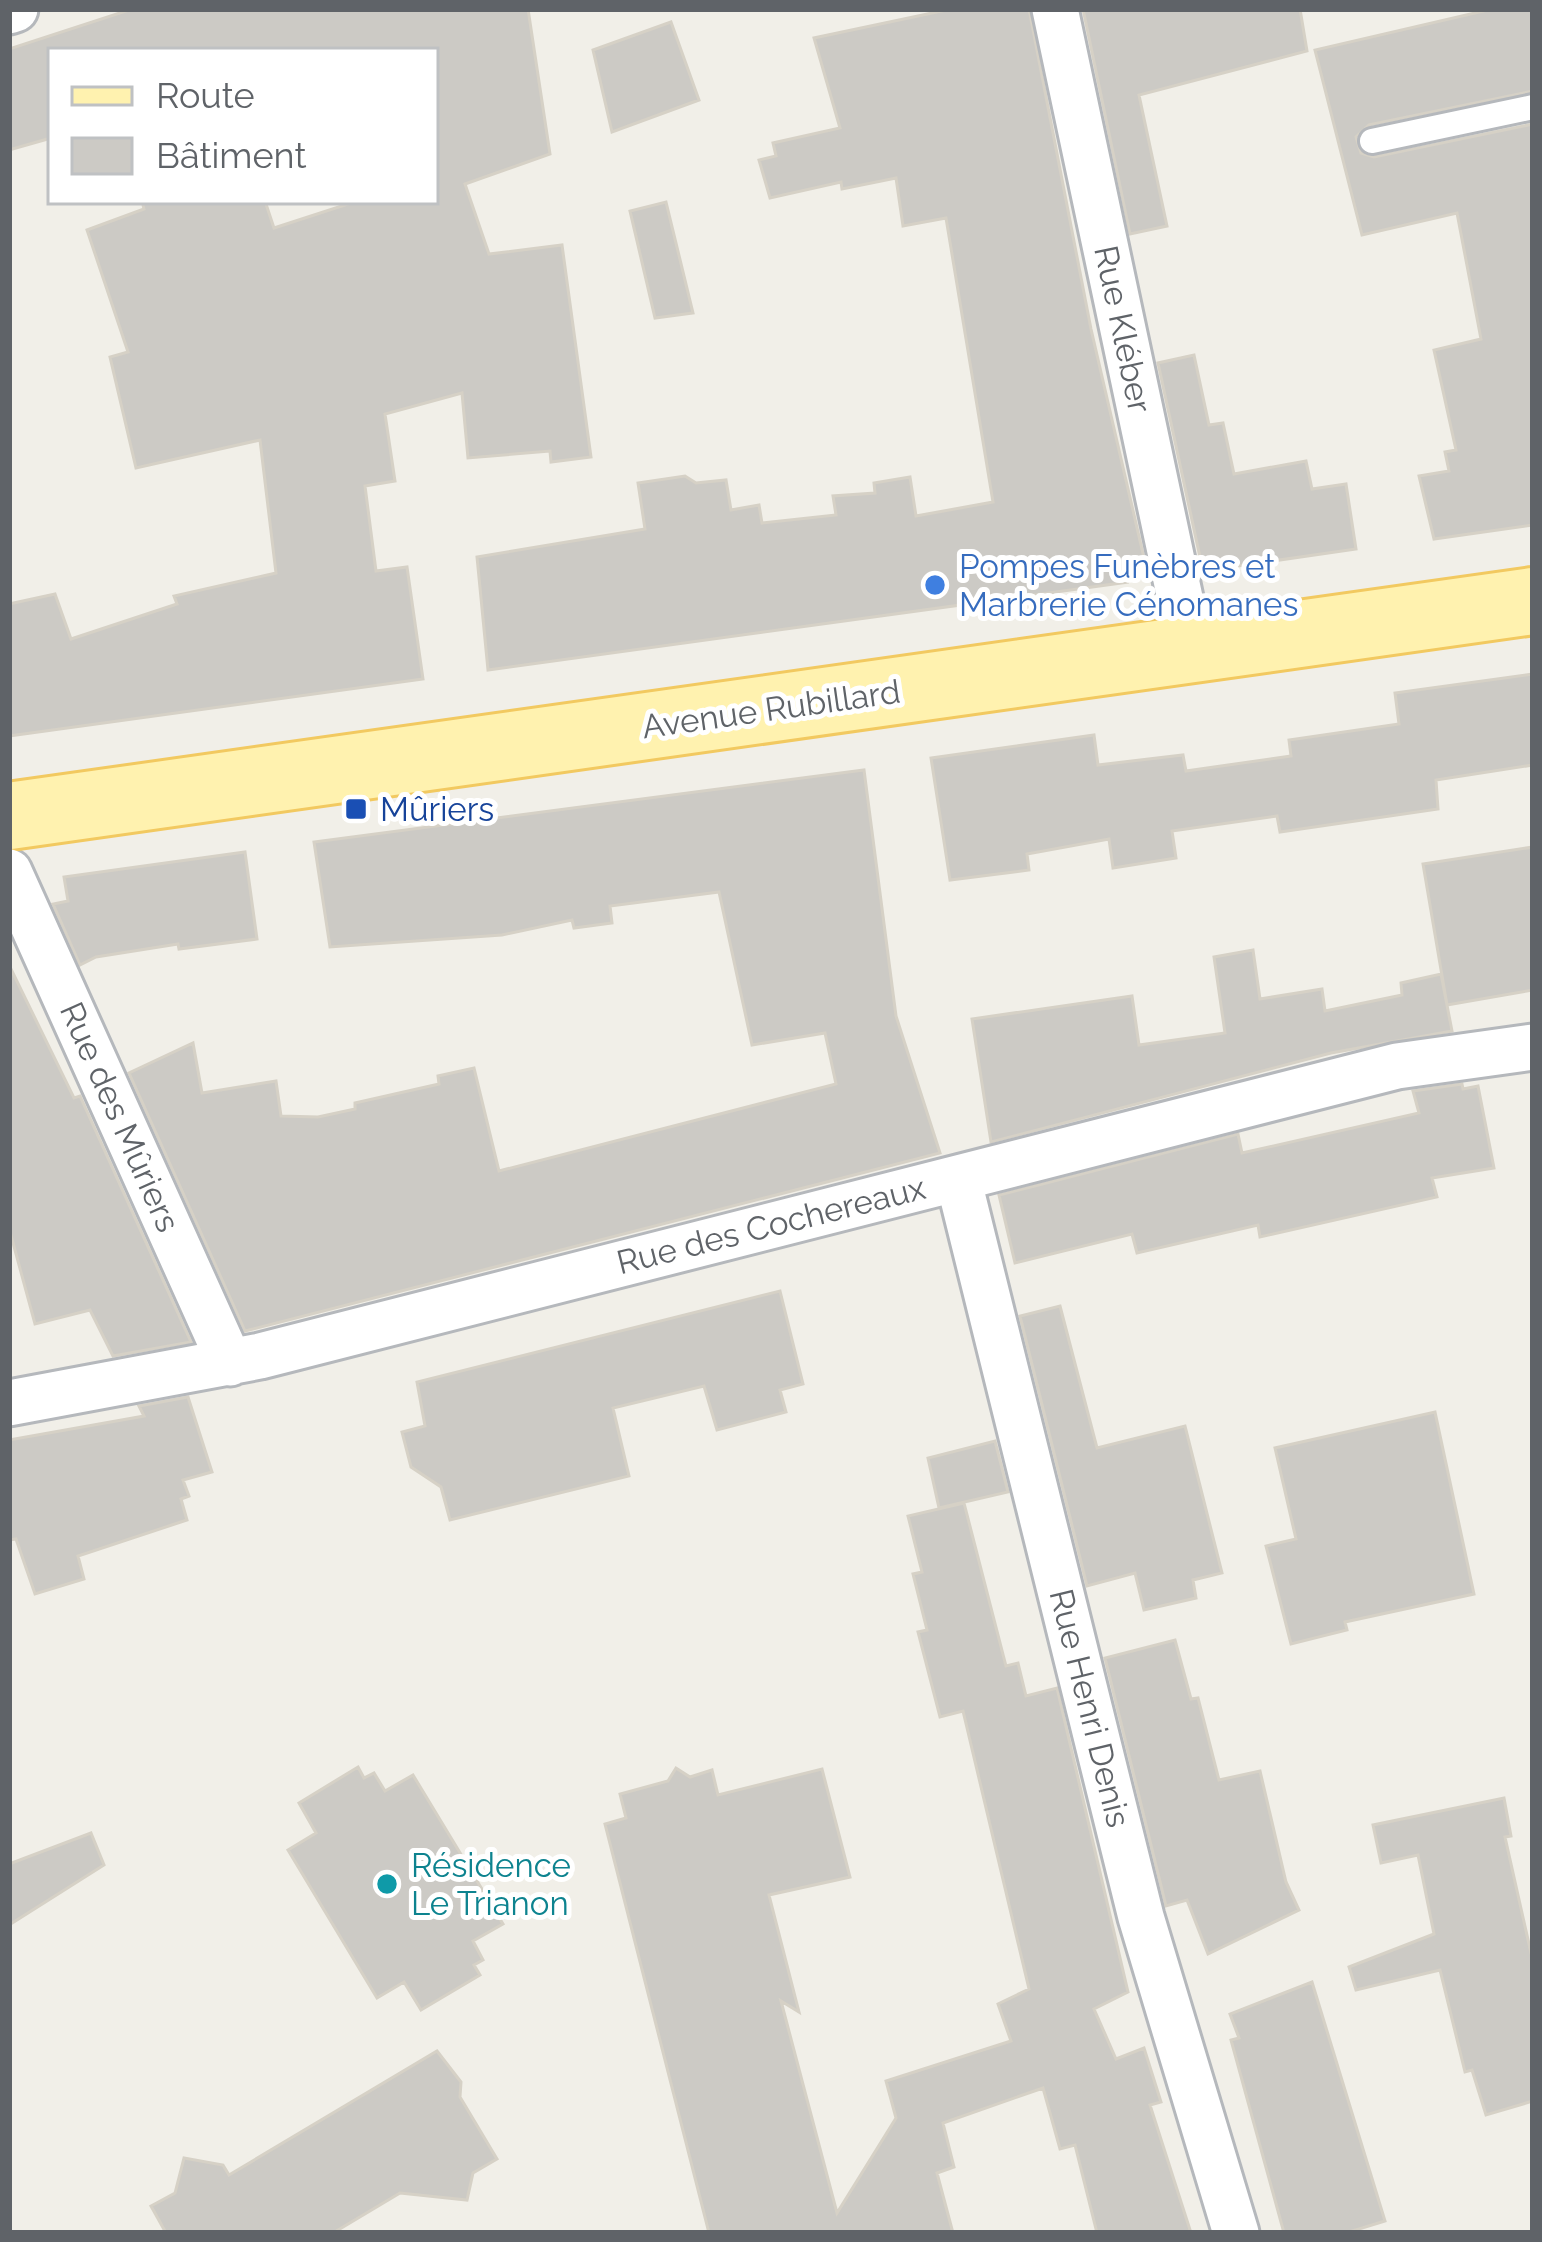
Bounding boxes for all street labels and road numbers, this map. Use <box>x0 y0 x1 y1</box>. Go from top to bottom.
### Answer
street label: Rue Kléber <box>1086 242 1160 416</box>
street label: Avenue Rubillard <box>639 672 903 746</box>
street label: Rue des Mûriers <box>52 996 188 1238</box>
street label: Rue des Cochereaux <box>613 1168 930 1282</box>
street label: Rue Henri Denis <box>1042 1585 1138 1831</box>

